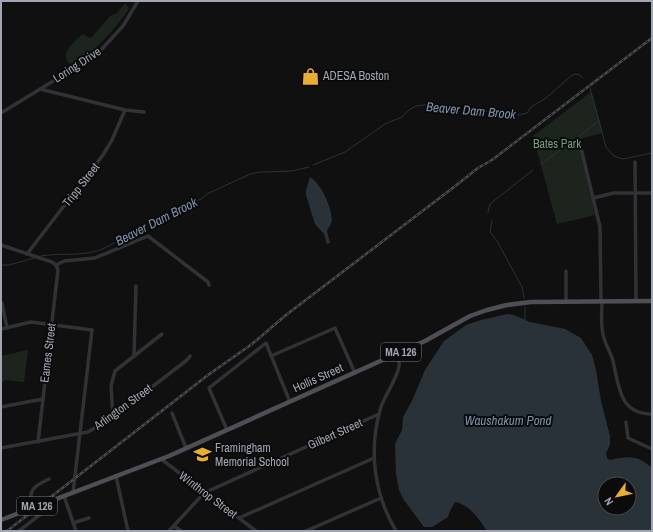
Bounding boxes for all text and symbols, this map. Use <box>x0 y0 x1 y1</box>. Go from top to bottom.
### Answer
street label: Loring Drive <box>50 44 104 86</box>
shop icon: ADESA Boston <box>300 66 320 86</box>
place label: ADESA Boston <box>322 68 389 84</box>
water label: Beaver Dam Brook <box>425 98 517 123</box>
park label: Bates Park <box>533 136 581 152</box>
street label: Tripp Street <box>59 160 103 210</box>
water label: Beaver Dam Brook <box>112 193 201 249</box>
street label: Eames Street <box>36 322 60 384</box>
road number: MA 126 <box>381 343 421 361</box>
street label: Hollis Street <box>290 360 346 396</box>
street label: Arlington Street <box>90 380 156 434</box>
water label: Waushakum Pond <box>465 412 552 429</box>
street label: Gilbert Street <box>305 415 365 453</box>
place label: Framingham Memorial School <box>215 440 289 470</box>
school or university icon: Framingham Memorial School <box>192 445 212 465</box>
street label: Winthrop Street <box>176 468 241 522</box>
north arrow <box>597 476 637 516</box>
text: N <box>601 495 616 508</box>
road number: MA 126 <box>17 497 57 515</box>

